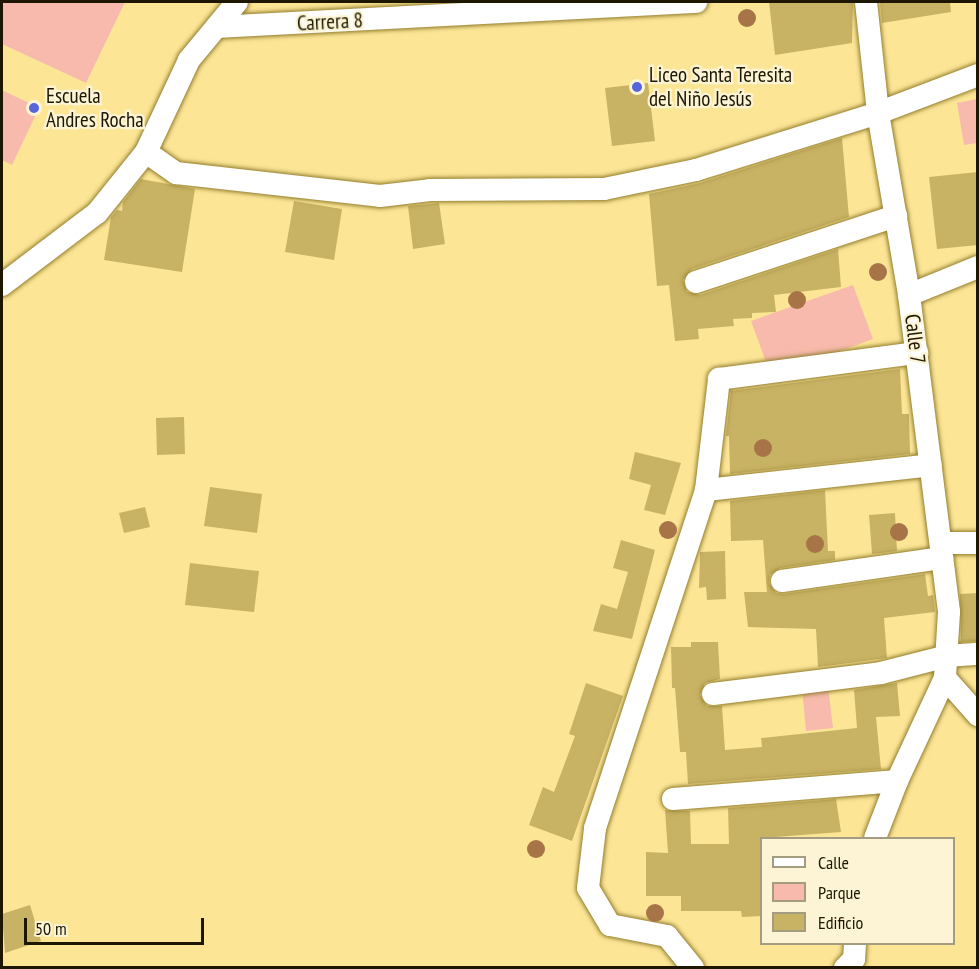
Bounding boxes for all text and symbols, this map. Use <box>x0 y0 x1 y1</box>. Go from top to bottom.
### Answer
street label: Carrera 8 <box>296 8 364 36</box>
place label: Liceo Santa Teresita del Niño Jesús <box>649 62 793 112</box>
marker: Liceo Santa Teresita del Niño Jesús <box>630 80 644 94</box>
place label: Escuela Andres Rocha <box>46 83 144 133</box>
marker: Escuela Andres Rocha <box>27 101 41 115</box>
street label: Calle 7 <box>899 313 931 365</box>
legend <box>760 837 955 945</box>
text: Calle <box>818 851 849 874</box>
text: Parque <box>818 881 861 904</box>
scale bar <box>27 906 207 944</box>
text: Edificio <box>818 911 863 934</box>
text: 50 m <box>35 917 67 940</box>

